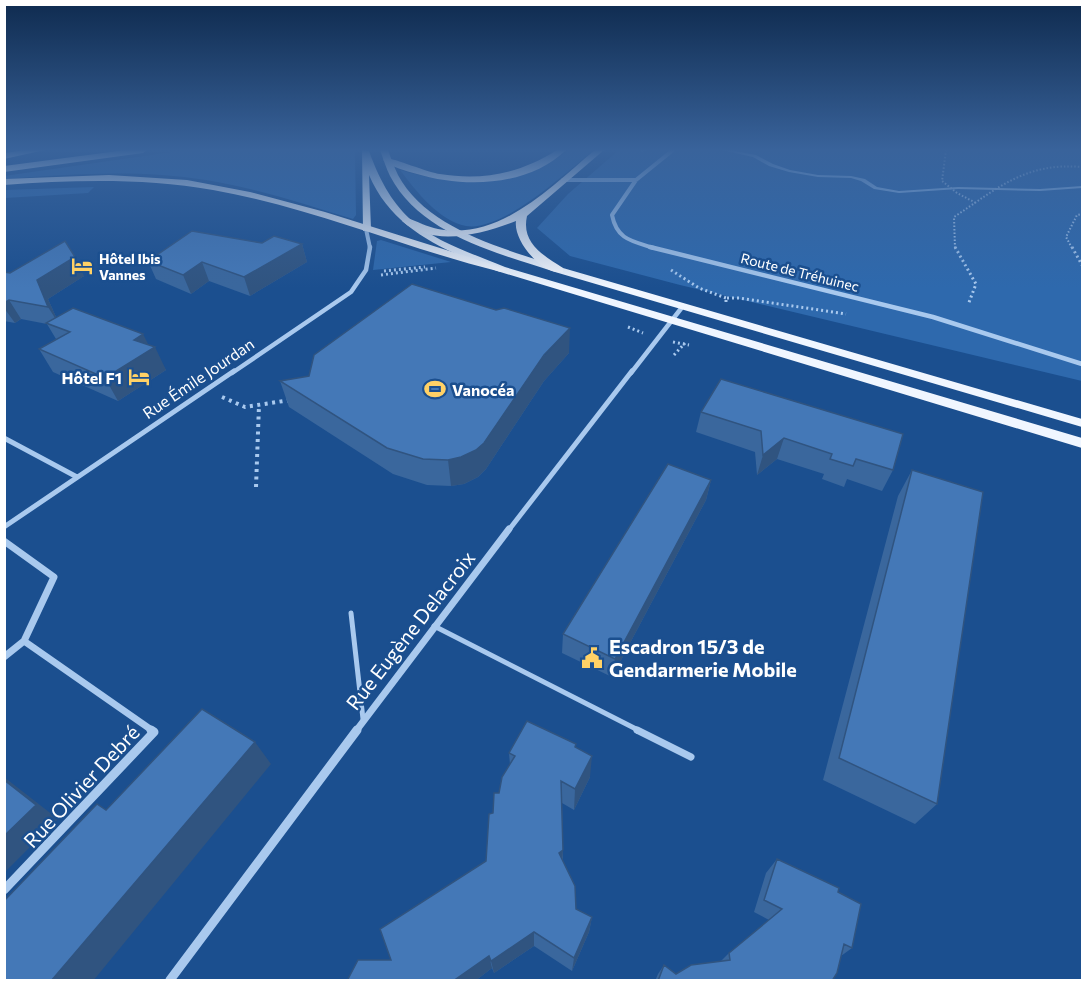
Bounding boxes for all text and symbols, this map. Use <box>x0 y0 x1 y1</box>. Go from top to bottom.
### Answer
street label: Route de Tréhuinec <box>739 249 861 295</box>
place label: Hôtel Ibis Vannes <box>99 250 161 283</box>
hotel icon: Hôtel Ibis Vannes <box>70 254 94 278</box>
street label: Rue Émile Jourdan <box>139 334 257 422</box>
hotel icon: Hôtel F1 <box>127 365 151 389</box>
place label: Hôtel F1 <box>61 368 122 387</box>
sports icon: Vanocéa <box>423 377 447 401</box>
place label: Vanocéa <box>452 380 514 399</box>
street label: Rue Eugène Delacroix <box>341 546 480 714</box>
place label: Escadron 15/3 de Gendarmerie Mobile <box>609 634 797 681</box>
public building icon: Escadron 15/3 de Gendarmerie Mobile <box>580 646 604 670</box>
street label: Rue Olivier Debré <box>18 720 144 852</box>

